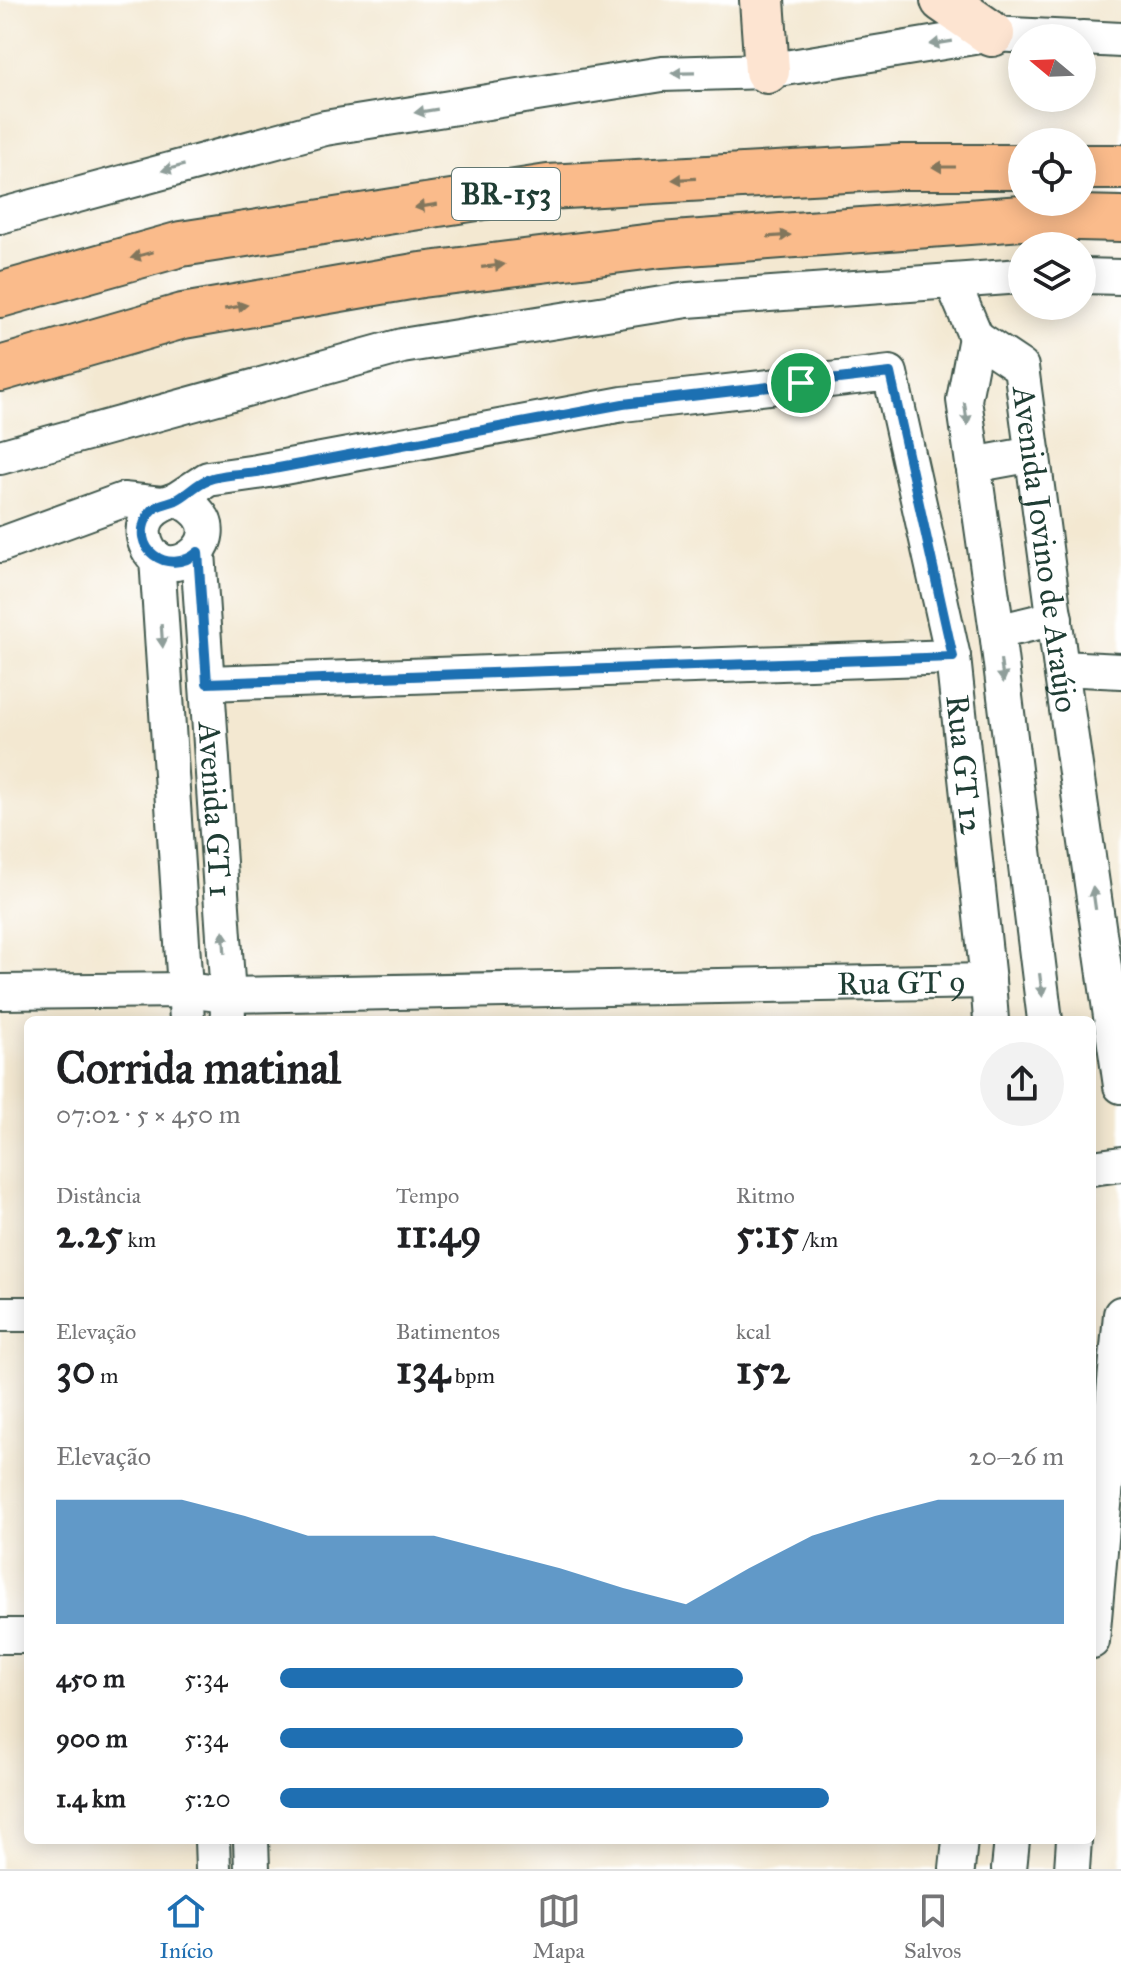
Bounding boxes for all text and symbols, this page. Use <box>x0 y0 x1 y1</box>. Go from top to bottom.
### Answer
north arrow <box>1008 24 1096 112</box>
map controls <box>1008 24 1096 320</box>
one-way arrow <box>928 37 953 50</box>
one-way arrow <box>670 67 695 80</box>
one-way arrow <box>413 106 438 118</box>
button: locate <box>1008 128 1096 216</box>
one-way arrow <box>931 161 956 173</box>
one-way arrow <box>160 163 185 175</box>
road number: BR-153 <box>452 168 560 220</box>
one-way arrow <box>671 173 696 186</box>
one-way arrow <box>413 200 438 213</box>
one-way arrow <box>767 229 792 242</box>
button: layers <box>1008 232 1096 320</box>
one-way arrow <box>130 249 154 262</box>
one-way arrow <box>481 260 506 273</box>
one-way arrow <box>224 301 249 313</box>
pin <box>767 349 835 417</box>
icon: arrive <box>779 361 823 405</box>
street label: Avenida Jovino de Araújo <box>1003 382 1086 715</box>
one-way arrow <box>960 402 973 427</box>
one-way arrow <box>156 624 169 649</box>
one-way arrow <box>995 659 1008 684</box>
street label: Rua GT 12 <box>937 693 991 837</box>
street label: Avenida GT 1 <box>189 718 240 899</box>
one-way arrow <box>1087 885 1100 910</box>
one-way arrow <box>217 929 230 954</box>
street label: Rua GT 9 <box>837 962 966 1004</box>
one-way arrow <box>1034 973 1047 998</box>
text: Corrida matinal <box>56 1041 341 1095</box>
button: share <box>980 1042 1064 1126</box>
text: 07:02 · 5 × 450 m <box>56 1098 241 1130</box>
text: Distância <box>56 1182 141 1209</box>
text: Tempo <box>396 1182 459 1209</box>
text: Ritmo <box>736 1182 795 1209</box>
text: 2.25 <box>56 1209 123 1258</box>
text: 11:49 <box>396 1209 481 1258</box>
text: 5:15 <box>736 1209 799 1258</box>
text: km <box>123 1226 156 1253</box>
text: /km <box>799 1226 838 1253</box>
text: Elevação <box>56 1318 136 1345</box>
text: Batimentos <box>396 1318 500 1345</box>
text: kcal <box>736 1318 771 1345</box>
text: 30 <box>56 1345 95 1394</box>
text: 134 <box>396 1345 450 1394</box>
text: 152 <box>736 1345 790 1394</box>
text: m <box>95 1362 119 1389</box>
text: bpm <box>450 1362 495 1389</box>
text: Elevação <box>56 1440 151 1472</box>
text: 20–26 m <box>969 1440 1064 1472</box>
text: 450 m <box>56 1662 125 1694</box>
text: 5:34 <box>184 1662 228 1694</box>
text: 900 m <box>56 1722 128 1754</box>
text: 5:34 <box>184 1722 228 1754</box>
text: 1.4 km <box>56 1782 126 1814</box>
text: 5:20 <box>184 1782 231 1814</box>
tab: Início <box>160 1889 213 1964</box>
tab: Mapa <box>533 1889 585 1964</box>
tab: Salvos <box>904 1889 961 1964</box>

